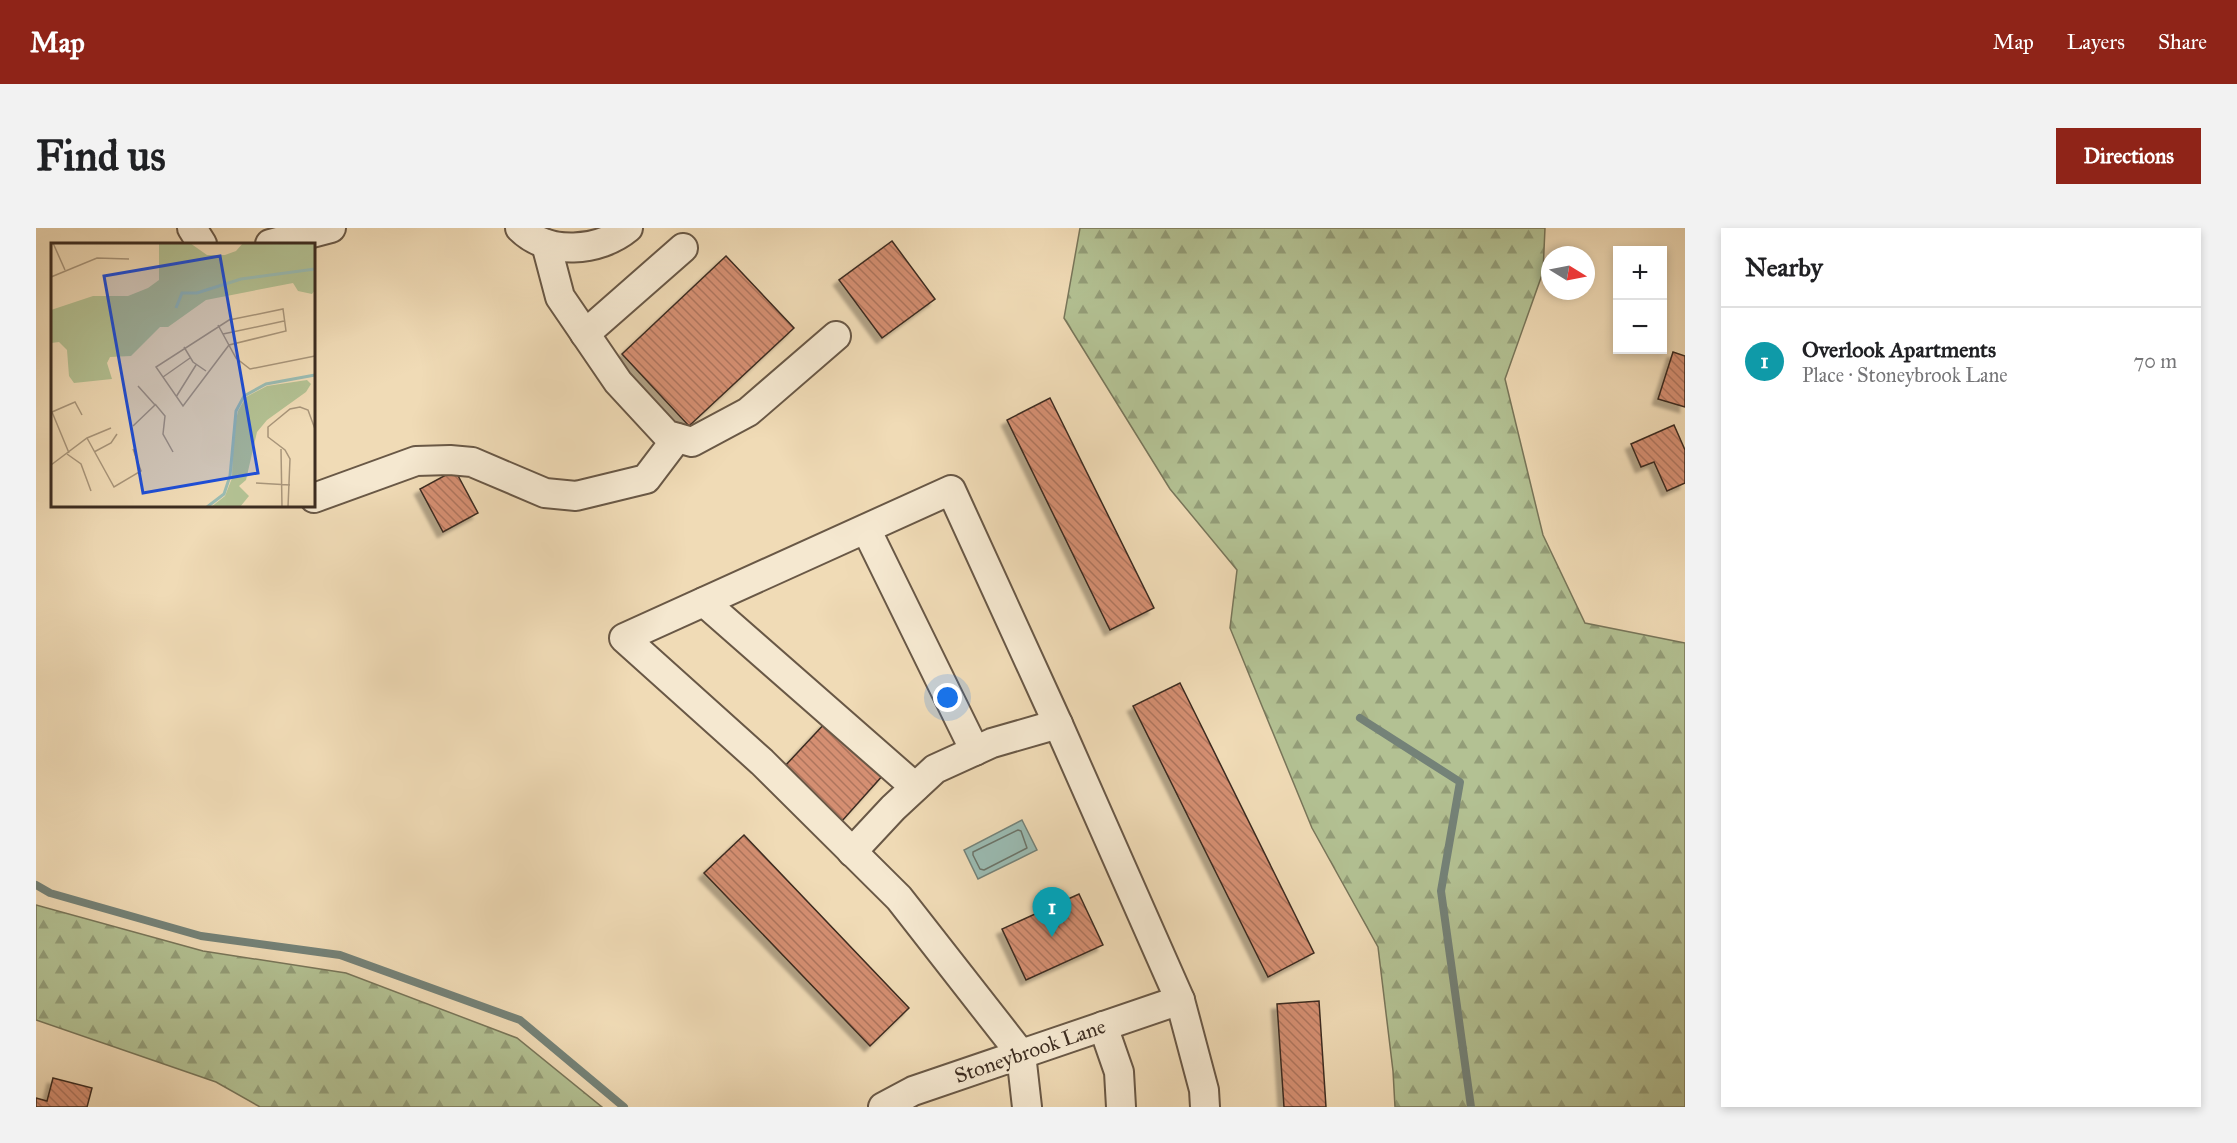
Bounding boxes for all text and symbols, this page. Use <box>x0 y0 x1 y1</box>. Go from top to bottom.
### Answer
text: Map <box>30 25 85 60</box>
text: Map <box>1993 29 2034 55</box>
text: Layers <box>2067 29 2125 55</box>
text: Share <box>2158 29 2207 55</box>
button: Directions <box>2056 128 2201 184</box>
text: Find us <box>36 130 166 182</box>
inset map <box>51 243 315 507</box>
north arrow <box>1541 246 1595 300</box>
map controls <box>1613 246 1667 354</box>
button: + <box>1613 246 1667 300</box>
text: Nearby <box>1745 251 1823 283</box>
button: − <box>1613 300 1667 354</box>
text: Overlook Apartments <box>1802 336 1996 363</box>
text: 1 <box>1761 349 1768 373</box>
text: 70 m <box>2134 349 2177 373</box>
text: Place · Stoneybrook Lane <box>1802 363 2008 387</box>
your location <box>933 683 962 712</box>
pin: 1 <box>1032 888 1072 937</box>
street label: Stoneybrook Lane <box>951 1013 1109 1089</box>

